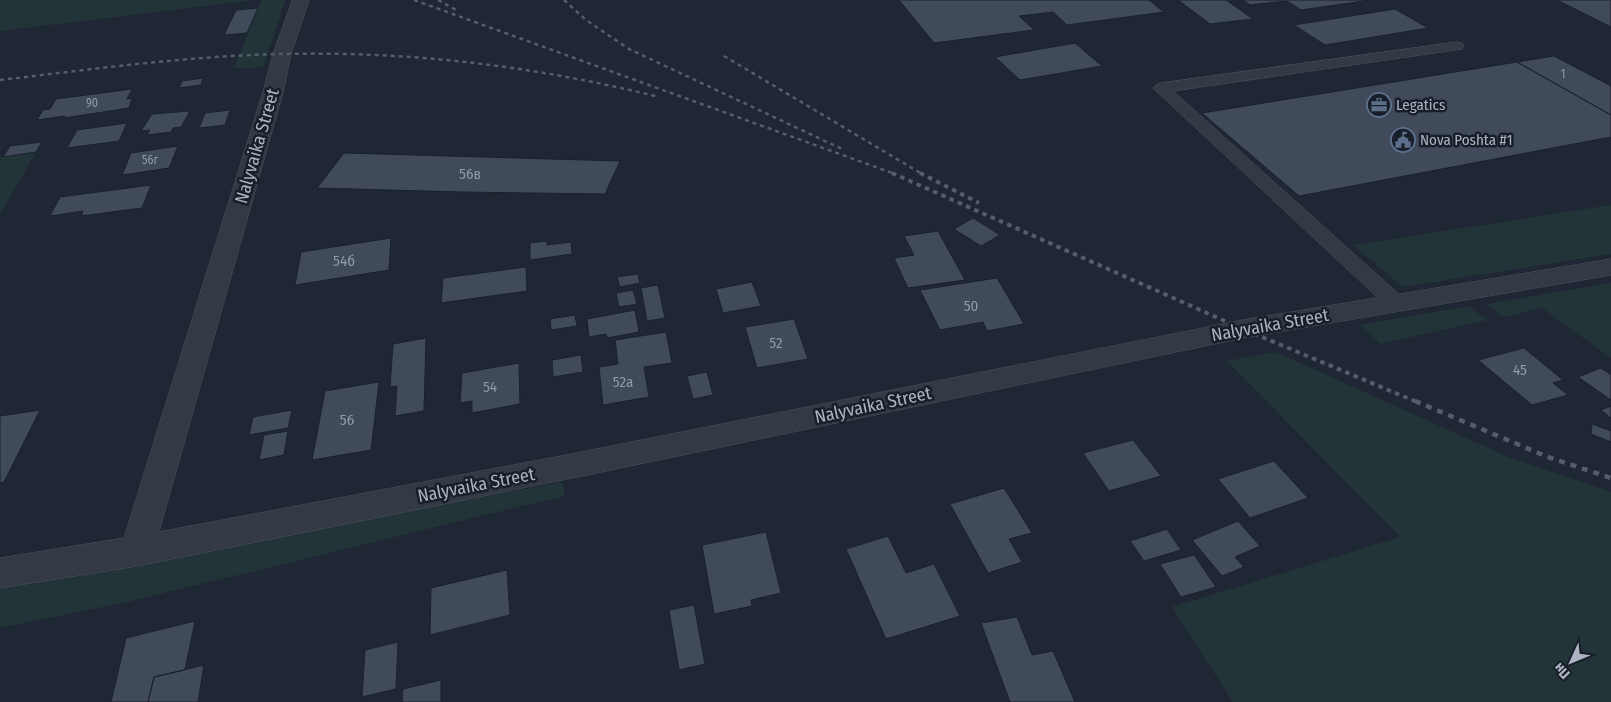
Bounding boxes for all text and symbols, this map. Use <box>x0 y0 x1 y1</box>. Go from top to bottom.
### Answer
house number: 1 <box>1561 67 1565 81</box>
street label: Nalyvaika Street <box>230 86 284 206</box>
office icon: Legatics <box>1366 92 1392 118</box>
house number: 90 <box>86 96 98 110</box>
place label: Legatics <box>1396 96 1445 114</box>
public building icon: Nova Poshta #1 <box>1390 127 1416 153</box>
place label: Nova Poshta #1 <box>1420 131 1512 149</box>
house number: 56г <box>142 153 158 167</box>
house number: 56в <box>459 165 481 183</box>
house number: 54б <box>333 252 355 270</box>
house number: 50 <box>964 297 978 315</box>
street label: Nalyvaika Street <box>1210 304 1330 346</box>
house number: 52 <box>769 334 783 352</box>
house number: 45 <box>1513 361 1527 379</box>
house number: 52а <box>613 373 633 391</box>
house number: 54 <box>483 378 497 396</box>
street label: Nalyvaika Street <box>813 382 933 428</box>
house number: 56 <box>340 411 354 429</box>
street label: Nalyvaika Street <box>416 463 536 507</box>
north arrow <box>1546 637 1596 687</box>
text: Пн <box>1550 659 1574 682</box>

